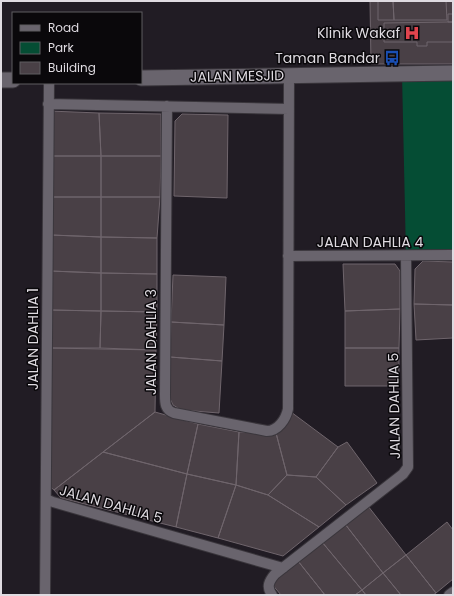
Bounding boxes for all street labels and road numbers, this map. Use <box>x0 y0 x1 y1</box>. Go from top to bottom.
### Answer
street label: JALAN MESJID <box>190 65 284 87</box>
street label: JALAN DAHLIA 4 <box>317 232 423 252</box>
street label: JALAN DAHLIA 1 <box>23 288 43 390</box>
street label: JALAN DAHLIA 3 <box>141 289 161 395</box>
street label: JALAN DAHLIA 5 <box>383 353 405 459</box>
street label: JALAN DAHLIA 5 <box>57 480 165 528</box>

